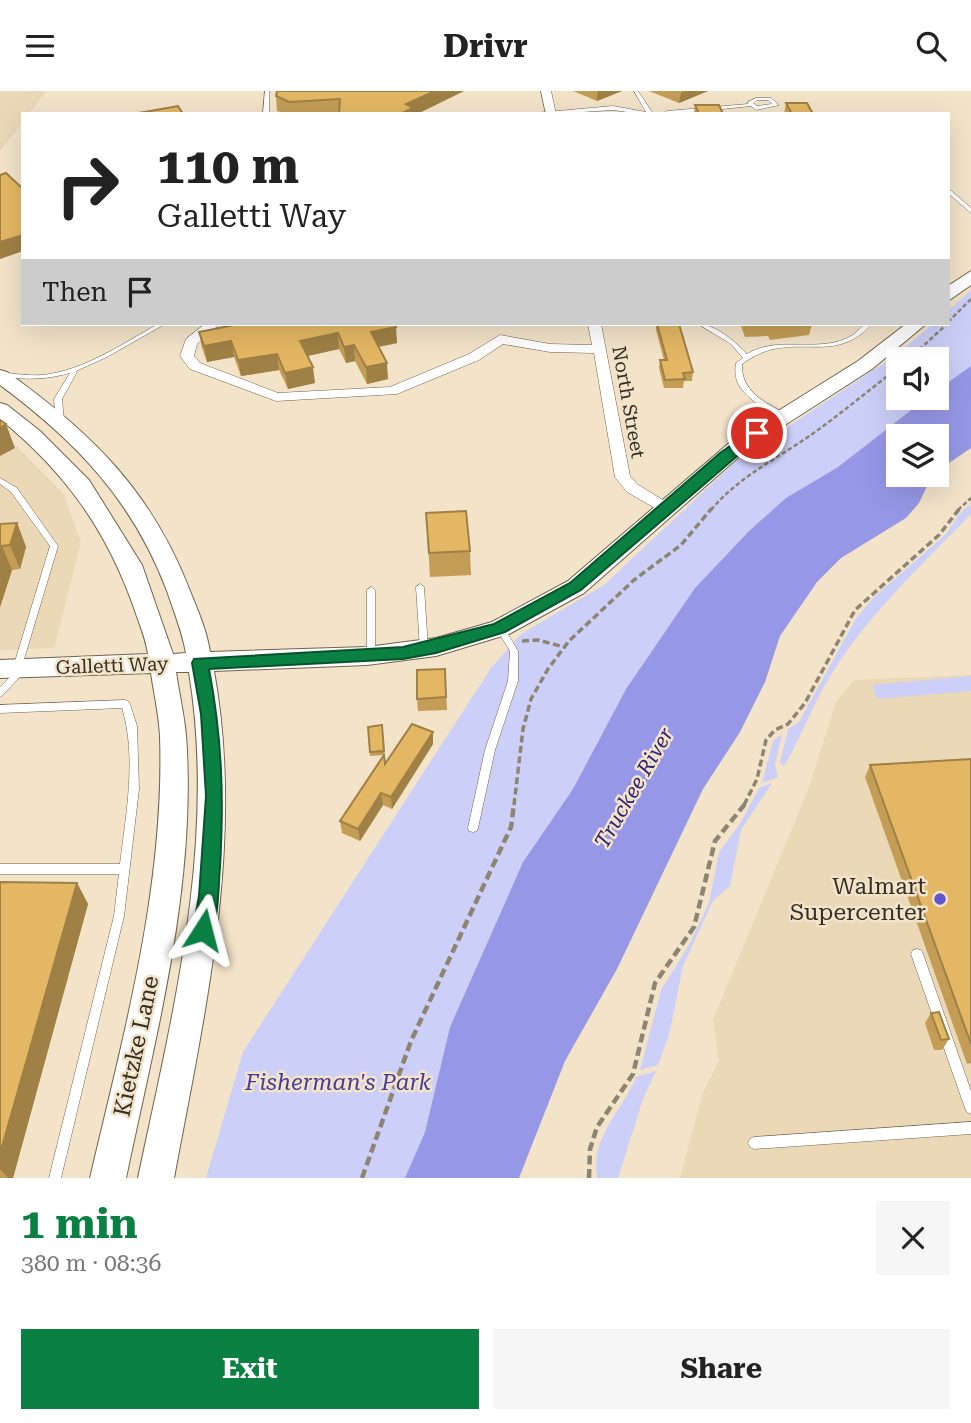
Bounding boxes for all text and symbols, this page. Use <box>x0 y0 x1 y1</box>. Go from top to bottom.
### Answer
icon: menu <box>21 27 59 65</box>
text: Drivr <box>443 27 528 65</box>
icon: search <box>912 27 950 65</box>
text: 110 m <box>157 138 299 195</box>
icon: right <box>42 140 133 231</box>
text: Galletti Way <box>157 197 346 235</box>
icon: arrive <box>121 273 159 311</box>
text: Then <box>42 277 107 307</box>
street label: North Street <box>607 344 650 460</box>
map controls <box>886 347 949 487</box>
button: sound <box>886 347 949 410</box>
pin <box>727 403 787 463</box>
icon: arrive <box>738 414 776 452</box>
button: layers <box>886 424 949 487</box>
street label: Galletti Way <box>55 652 169 679</box>
water label: Truckee River <box>590 723 678 853</box>
place label: Walmart Supercenter <box>790 873 926 926</box>
marker: Walmart Supercenter <box>932 891 948 907</box>
position arrow <box>166 893 240 967</box>
street label: Kietzke Lane <box>108 973 165 1119</box>
park label: Fisherman's Park <box>244 1069 432 1096</box>
text: 1 min <box>21 1199 138 1248</box>
button: close <box>876 1201 950 1275</box>
text: 380 m · 08:36 <box>21 1250 161 1277</box>
button: Exit <box>21 1329 479 1409</box>
button: Share <box>493 1329 950 1409</box>

